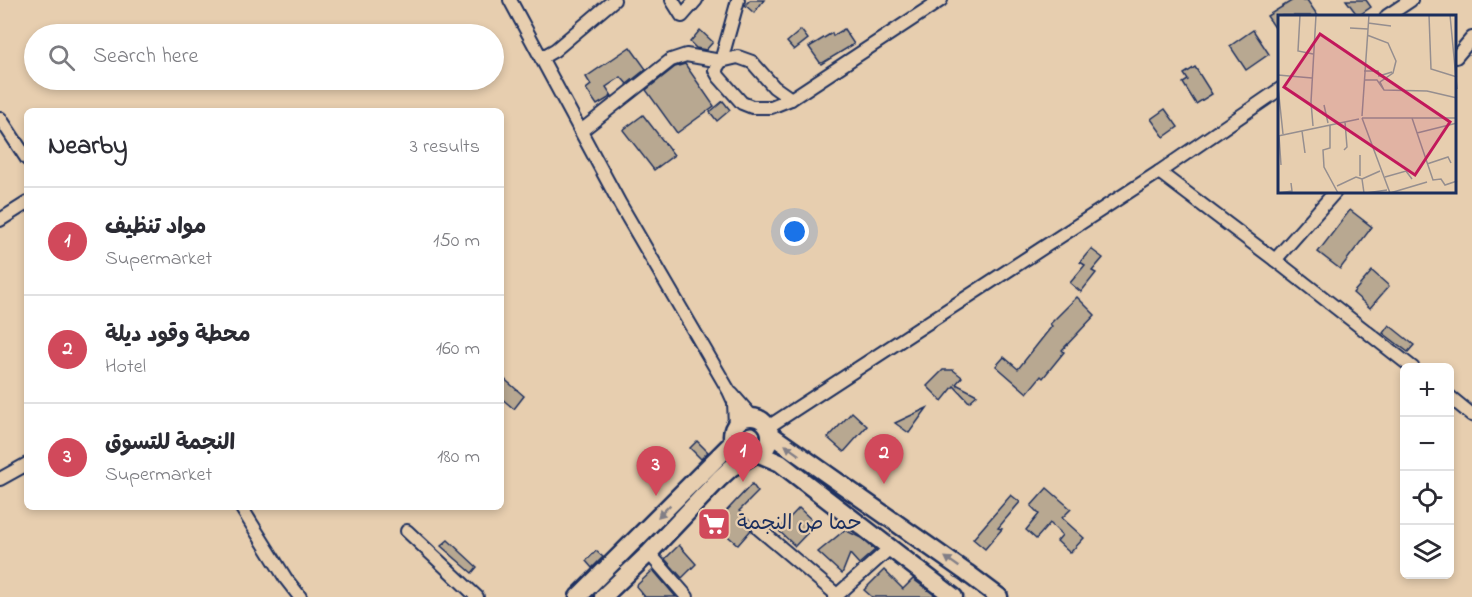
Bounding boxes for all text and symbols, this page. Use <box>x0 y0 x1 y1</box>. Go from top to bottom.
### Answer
inset map <box>1278 15 1457 194</box>
search box <box>24 24 504 90</box>
icon: search <box>45 41 78 74</box>
text: Search here <box>93 41 198 73</box>
text: Nearby <box>48 128 127 166</box>
text: 3 results <box>410 133 480 162</box>
text: مواد تنظيف <box>105 212 206 244</box>
your location <box>780 217 809 246</box>
text: 1 <box>64 227 71 256</box>
text: 150 m <box>433 227 480 256</box>
text: Supermarket <box>105 245 212 274</box>
text: محطة وقود ديلة <box>105 320 250 352</box>
text: 2 <box>63 335 72 364</box>
text: 160 m <box>436 335 480 364</box>
text: Hotel <box>105 353 146 382</box>
map controls <box>1400 363 1454 579</box>
button: + <box>1400 363 1454 417</box>
button: − <box>1400 417 1454 471</box>
text: النجمة للتسوق <box>105 428 235 460</box>
pin: 1 <box>724 432 762 482</box>
pin: 2 <box>864 434 904 484</box>
text: 3 <box>63 443 72 472</box>
text: 180 m <box>437 443 480 472</box>
one-way arrow <box>784 445 799 457</box>
pin: 3 <box>636 446 676 496</box>
text: Supermarket <box>105 461 212 490</box>
button: locate <box>1400 471 1454 525</box>
one-way arrow <box>657 504 671 518</box>
supermarket icon: حما ص النجمة <box>696 506 732 542</box>
place label: حما ص النجمة <box>737 509 862 539</box>
button: layers <box>1400 525 1454 579</box>
one-way arrow <box>944 556 960 568</box>

